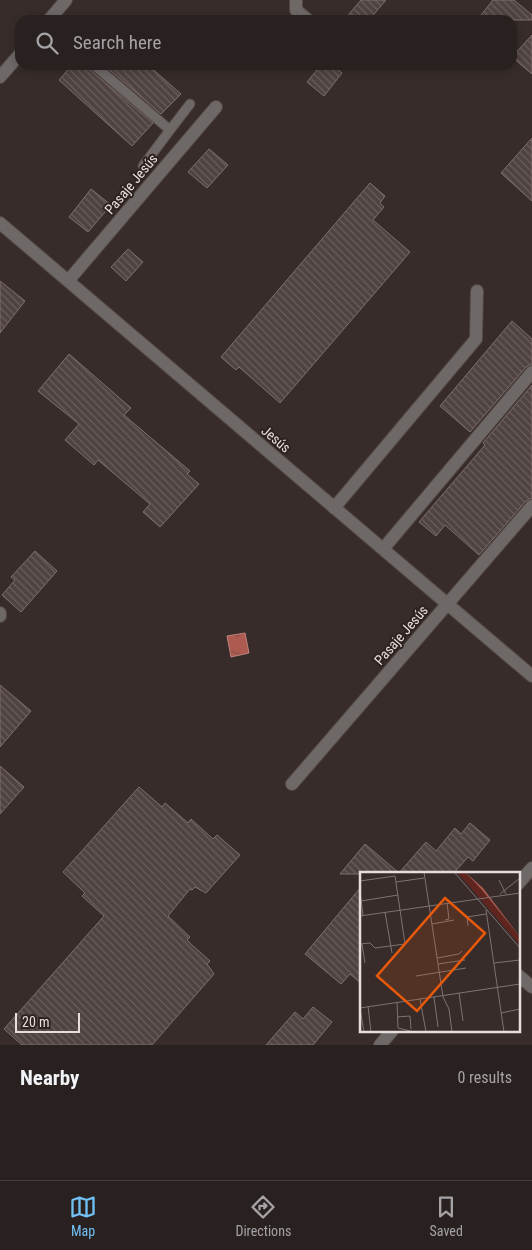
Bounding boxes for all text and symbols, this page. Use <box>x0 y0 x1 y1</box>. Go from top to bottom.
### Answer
search box <box>15 15 517 70</box>
icon: search <box>33 29 61 57</box>
text: Search here <box>73 31 161 54</box>
street label: Pasaje Jesús <box>101 151 161 217</box>
street label: Jesús <box>258 422 294 456</box>
street label: Pasaje Jesús <box>371 602 431 668</box>
inset map <box>360 872 520 1032</box>
scale bar <box>15 1010 80 1033</box>
text: 20 m <box>22 1014 50 1030</box>
text: Nearby <box>20 1066 79 1090</box>
text: 0 results <box>457 1068 512 1087</box>
tab: Map <box>69 1193 97 1239</box>
tab: Directions <box>235 1193 291 1239</box>
tab: Saved <box>430 1193 463 1239</box>

